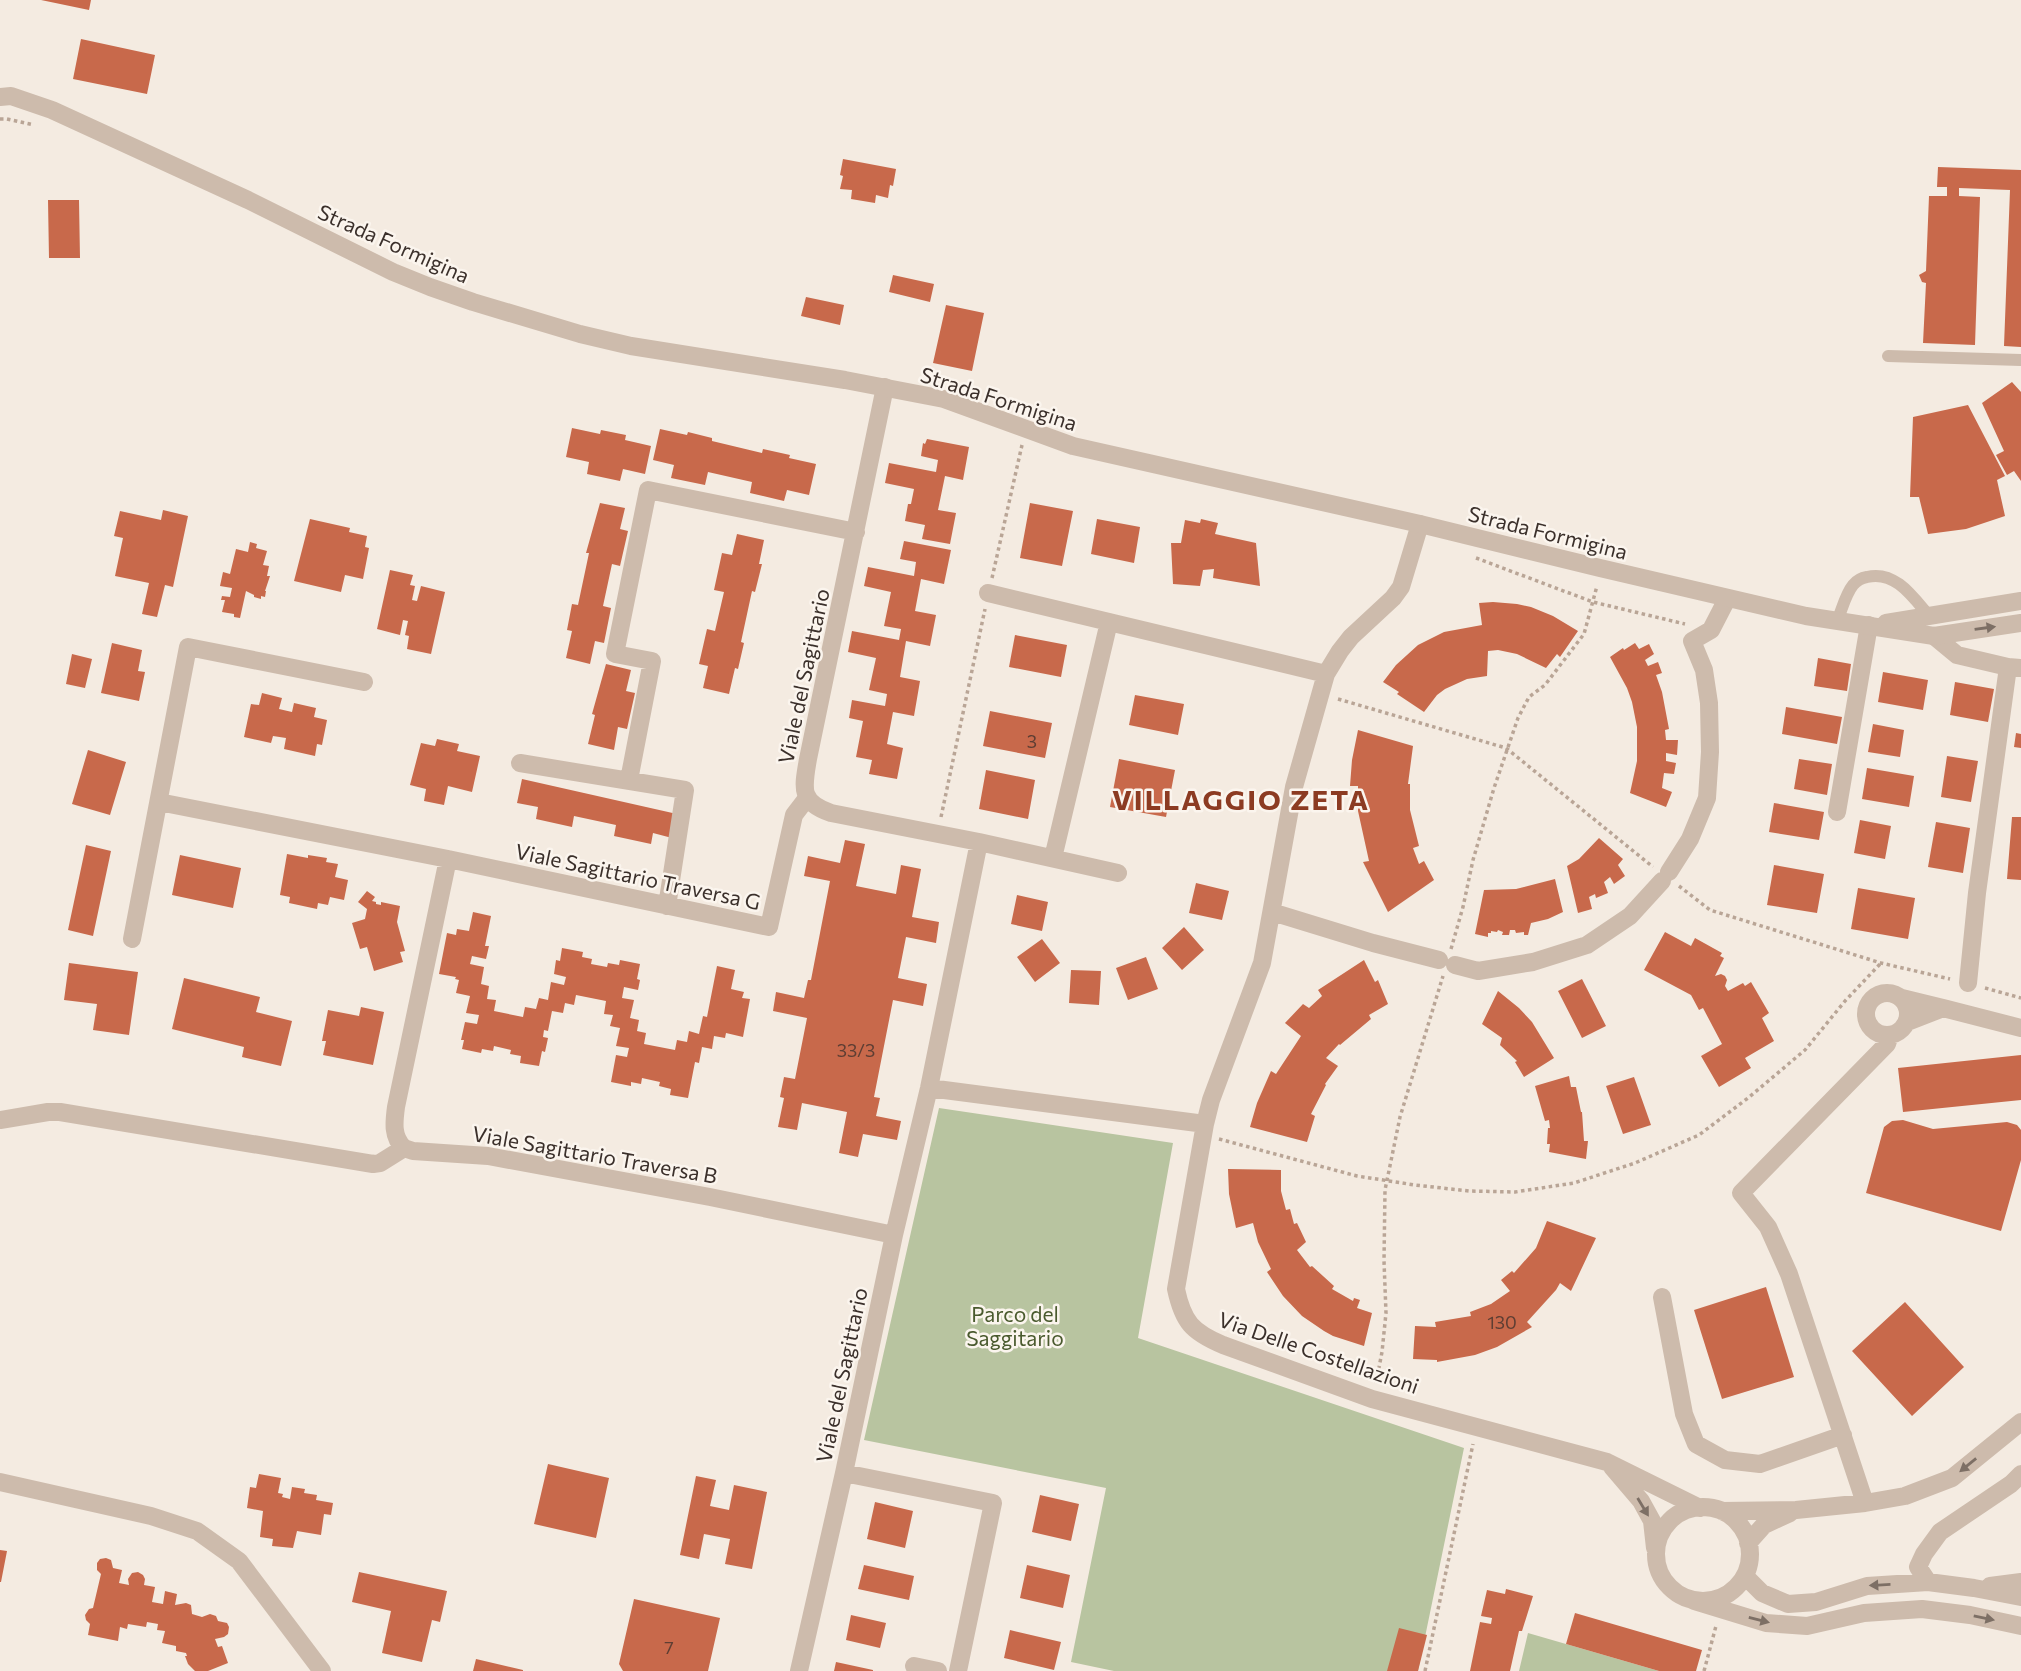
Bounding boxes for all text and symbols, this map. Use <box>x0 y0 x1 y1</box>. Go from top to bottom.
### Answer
street label: Strada Formigina <box>314 198 474 288</box>
street label: Strada Formigina <box>918 361 1080 435</box>
street label: Strada Formigina <box>1466 500 1630 564</box>
street label: Viale del Sagittario <box>772 586 834 766</box>
one-way arrow <box>1974 623 1996 634</box>
house number: 3 <box>1027 730 1037 752</box>
district label: VILLAGGIO ZETA <box>1112 782 1370 816</box>
street label: Viale Sagittario Traversa G <box>513 838 763 914</box>
house number: 33/3 <box>837 1039 875 1061</box>
street label: Viale Sagittario Traversa B <box>471 1120 719 1188</box>
street label: Viale del Sagittario <box>810 1285 872 1465</box>
park label: Parco del Saggitario <box>966 1301 1064 1350</box>
street label: Via Delle Costellazioni <box>1215 1306 1423 1398</box>
house number: 130 <box>1487 1311 1517 1333</box>
one-way arrow <box>1959 1457 1977 1472</box>
one-way arrow <box>1637 1498 1650 1517</box>
one-way arrow <box>1869 1580 1891 1591</box>
one-way arrow <box>1973 1613 1995 1624</box>
one-way arrow <box>1748 1615 1770 1626</box>
house number: 7 <box>664 1636 674 1658</box>

